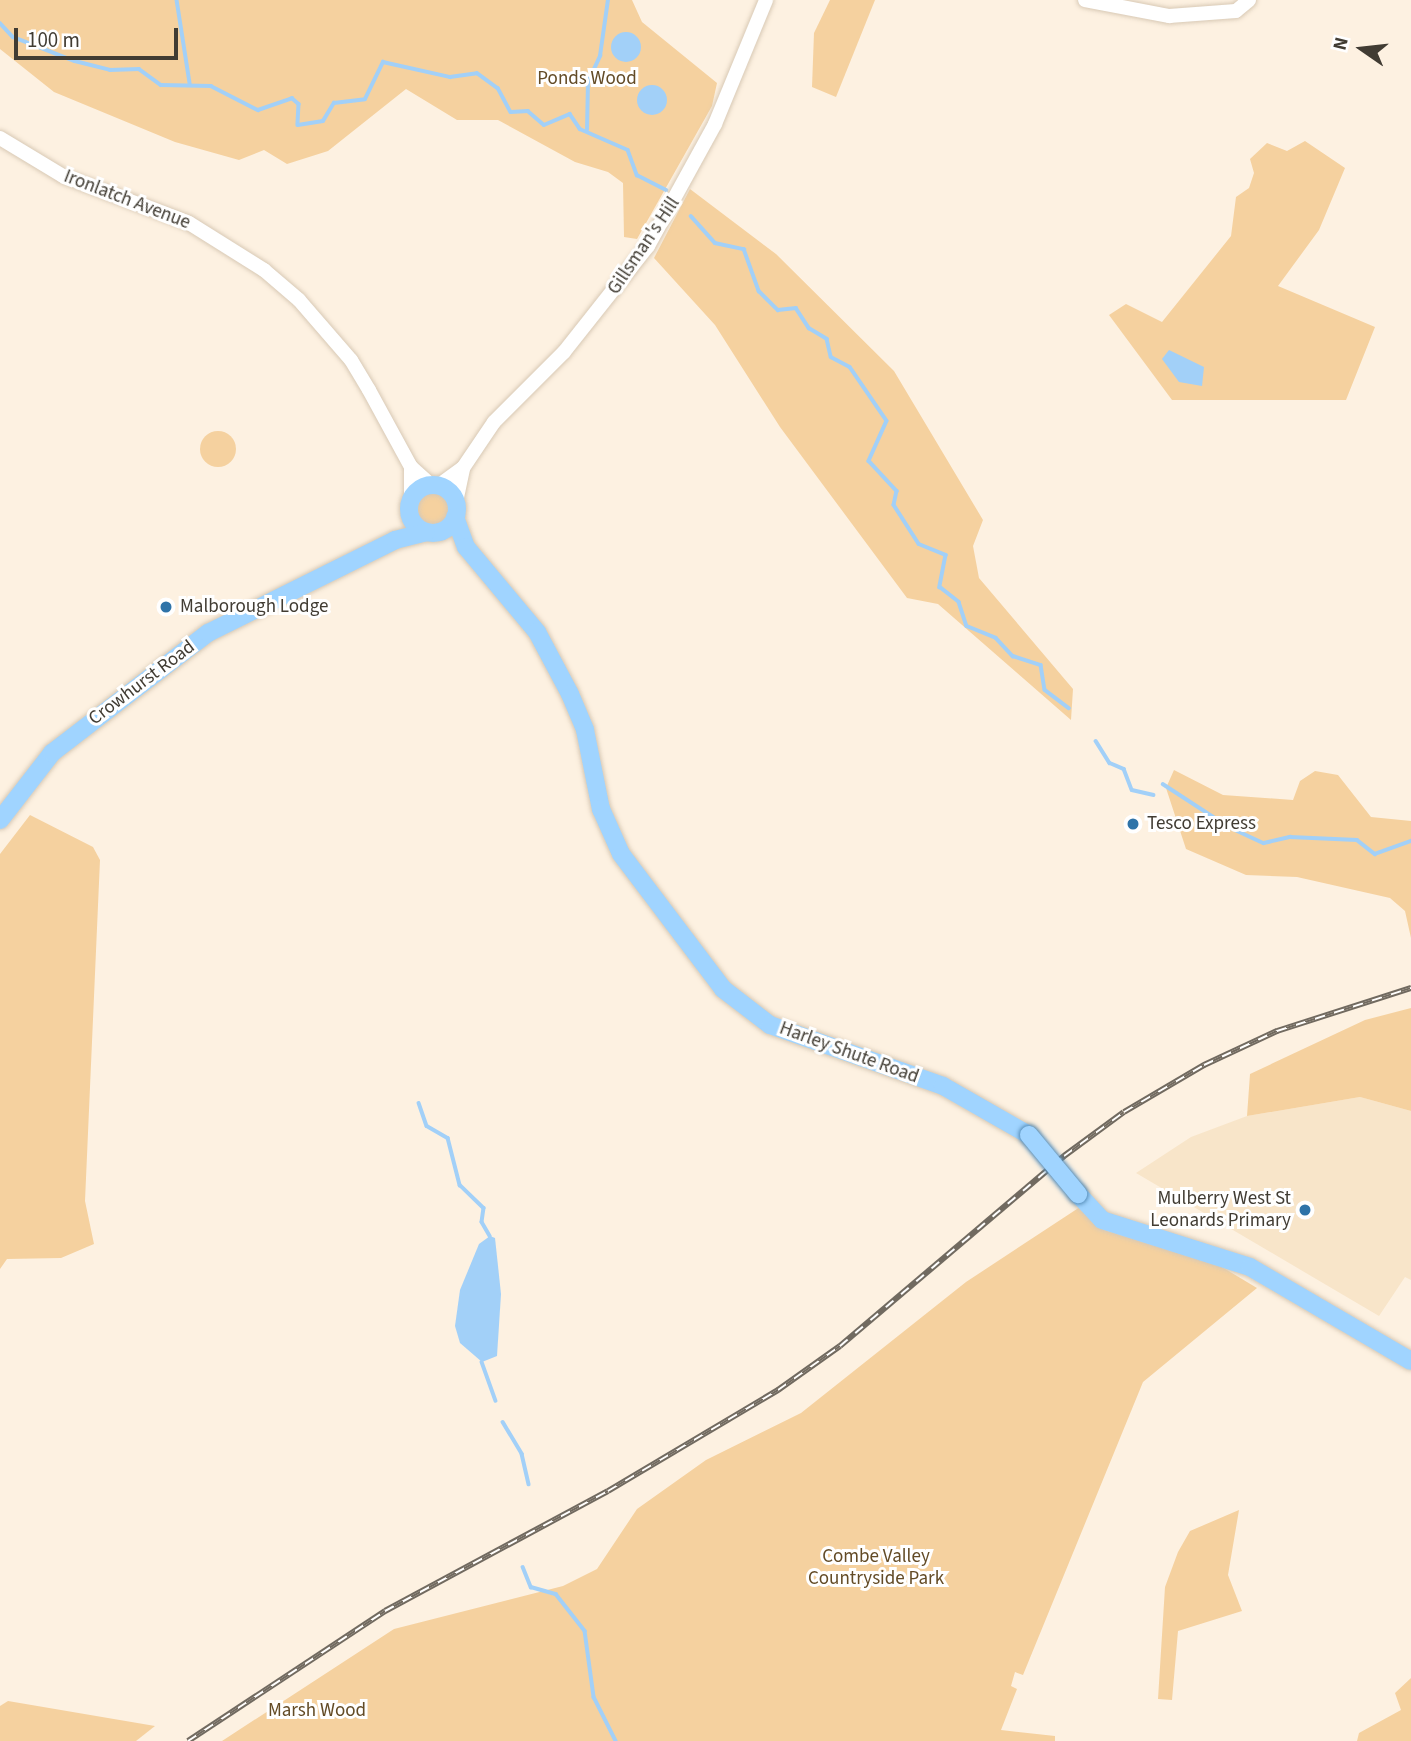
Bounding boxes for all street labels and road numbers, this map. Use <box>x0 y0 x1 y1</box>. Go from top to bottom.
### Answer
street label: Ironlatch Avenue <box>60 165 194 235</box>
street label: Gillsman's Hill <box>603 193 685 299</box>
street label: Crowhurst Road <box>84 636 200 730</box>
street label: Harley Shute Road <box>776 1017 922 1089</box>

